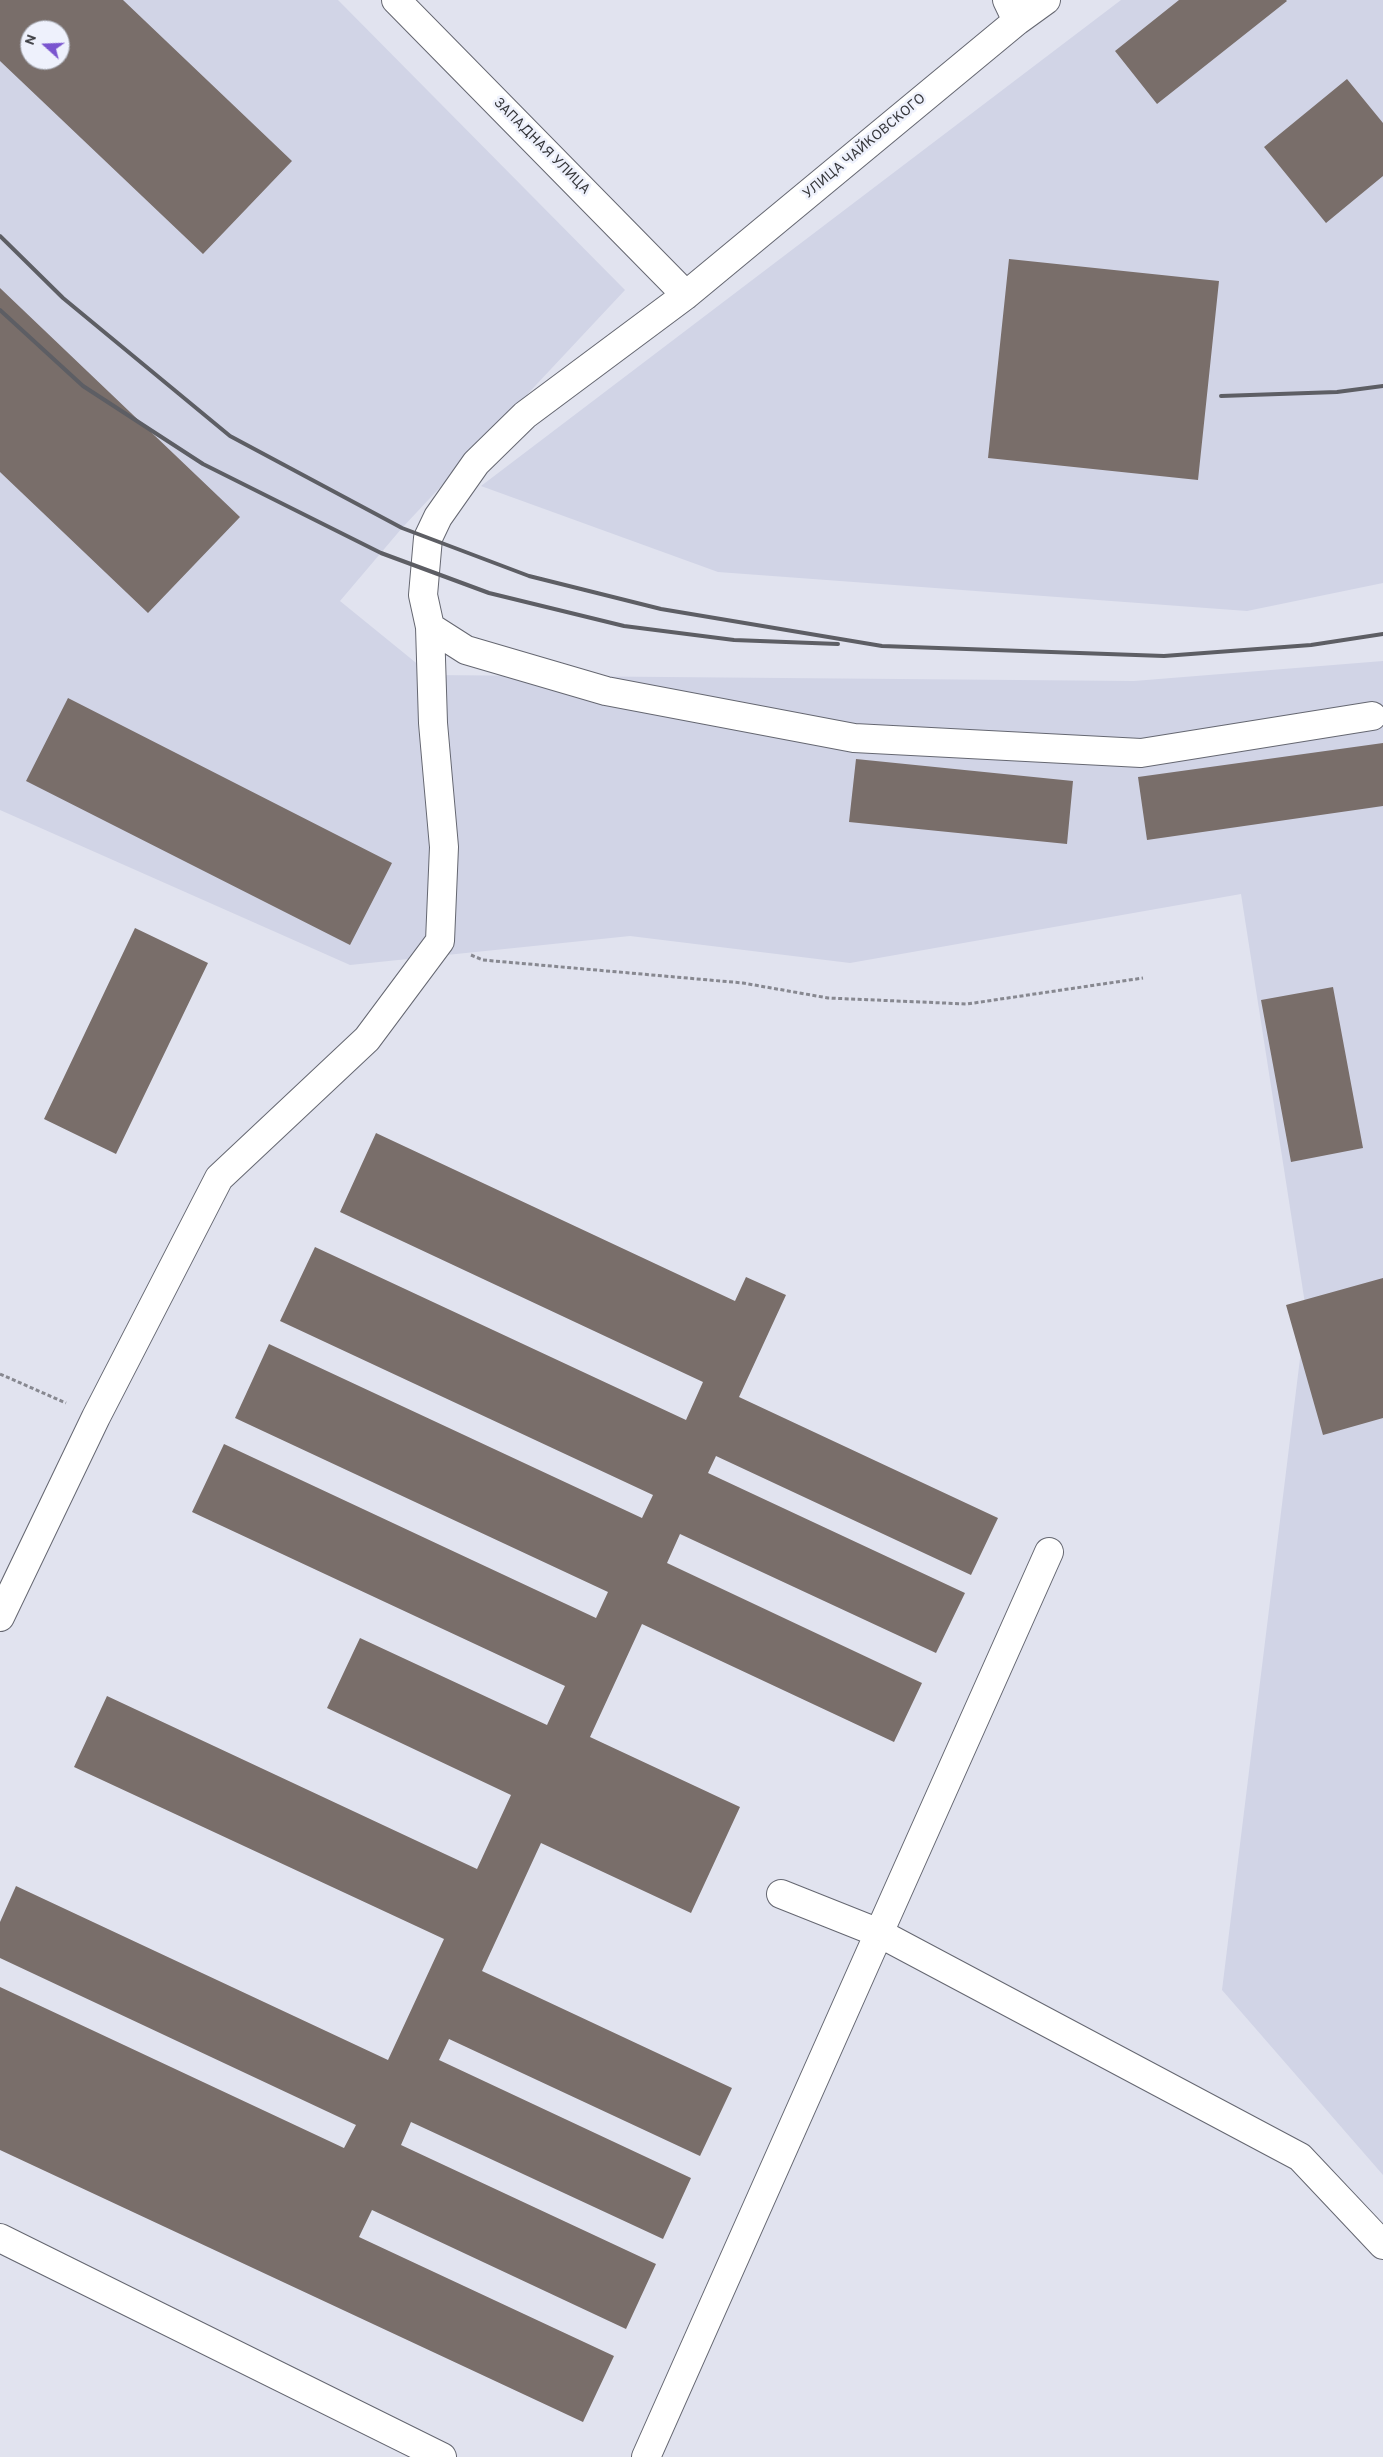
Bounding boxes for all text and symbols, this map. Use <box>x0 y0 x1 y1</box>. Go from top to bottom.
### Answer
north arrow <box>20 20 70 70</box>
text: N <box>22 32 41 48</box>
street label: УЛИЦА ЧАЙКОВСКОГО <box>800 91 930 203</box>
street label: ЗАПАДНАЯ УЛИЦА <box>489 95 593 199</box>

